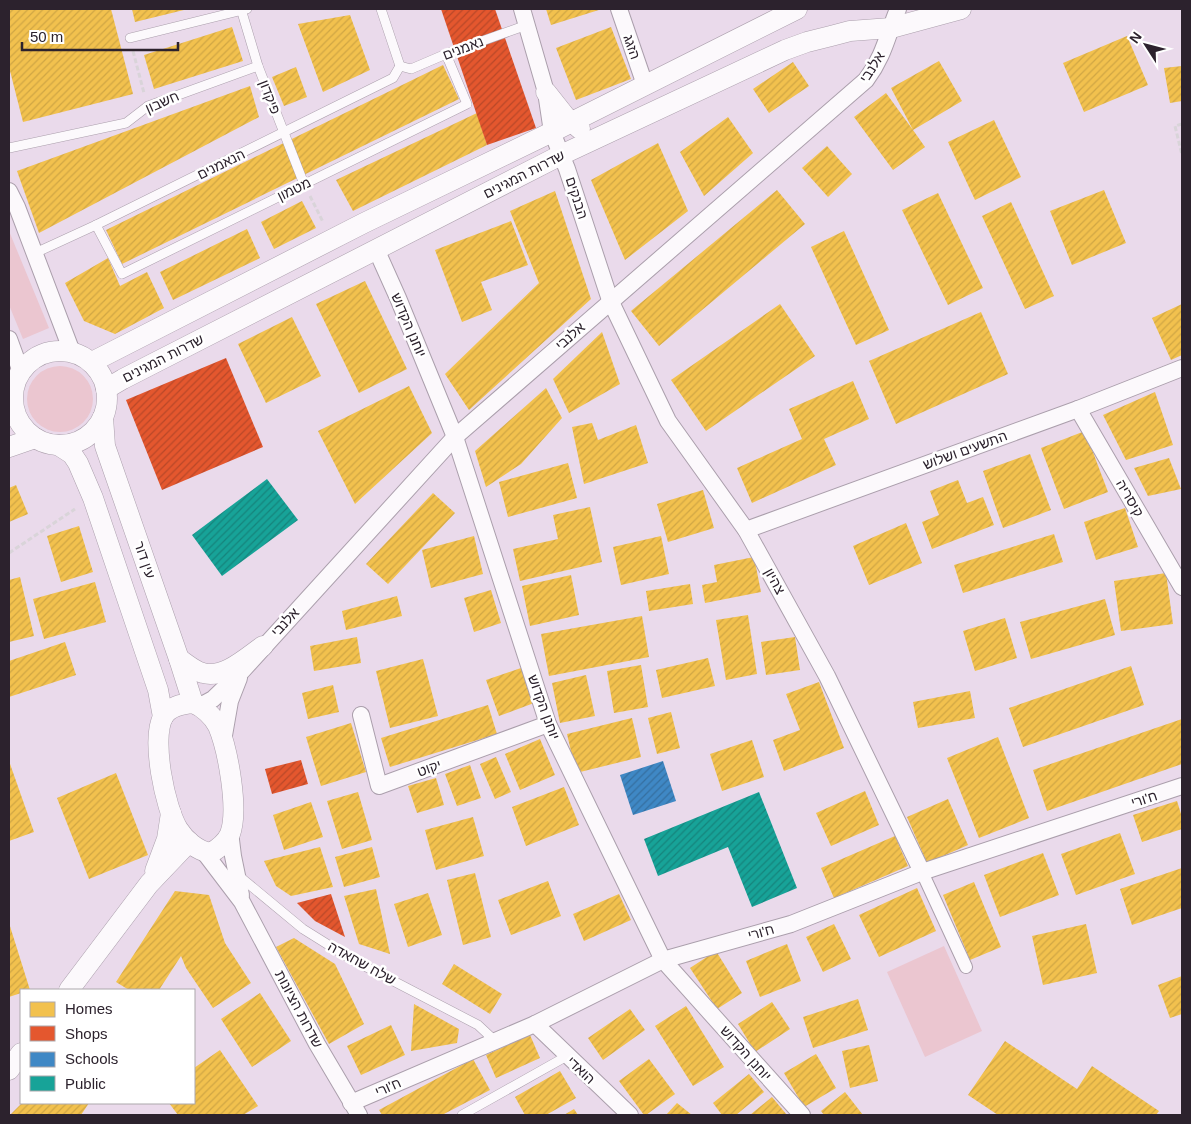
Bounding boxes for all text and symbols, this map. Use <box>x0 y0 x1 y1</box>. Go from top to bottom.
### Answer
scale bar <box>22 20 179 52</box>
north arrow <box>1121 20 1171 70</box>
text: 50 m <box>30 28 63 45</box>
text: N <box>1126 29 1145 46</box>
street label: נאמנים <box>440 33 486 63</box>
street label: הזגג <box>620 33 644 61</box>
street label: אלנבי <box>856 48 888 85</box>
street label: פיקדון <box>256 78 284 116</box>
street label: חשבון <box>143 88 181 116</box>
street label: הנאמנים <box>195 146 247 182</box>
street label: שדרות המגינים <box>481 147 567 201</box>
street label: מטמון <box>274 174 314 204</box>
street label: הבנקים <box>563 175 591 221</box>
street label: יוחנן הקדוש <box>388 290 430 360</box>
street label: אלנבי <box>552 319 588 353</box>
street label: שדרות המגינים <box>120 331 206 385</box>
street label: התשעים ושלוש <box>921 427 1009 473</box>
street label: קיסריה <box>1113 476 1147 520</box>
street label: עין דור <box>131 539 159 581</box>
street label: צהיון <box>761 565 789 597</box>
street label: אלנבי <box>268 604 302 640</box>
street label: יוחנן הקדוש <box>525 672 563 742</box>
street label: יקוט <box>415 756 443 780</box>
street label: ח'ורי <box>1129 787 1159 811</box>
street label: ח'ורי <box>746 921 776 943</box>
street label: שלח שחאדה <box>325 938 399 988</box>
street label: שדרות הציונות <box>272 968 326 1050</box>
legend <box>20 989 195 1104</box>
text: Homes <box>65 1000 113 1017</box>
street label: יוחנן הקדוש <box>717 1022 775 1084</box>
text: Shops <box>65 1025 108 1042</box>
text: Schools <box>65 1050 118 1067</box>
street label: הואדי <box>564 1053 598 1087</box>
street label: ח'ורי <box>373 1074 403 1100</box>
text: Public <box>65 1075 106 1092</box>

